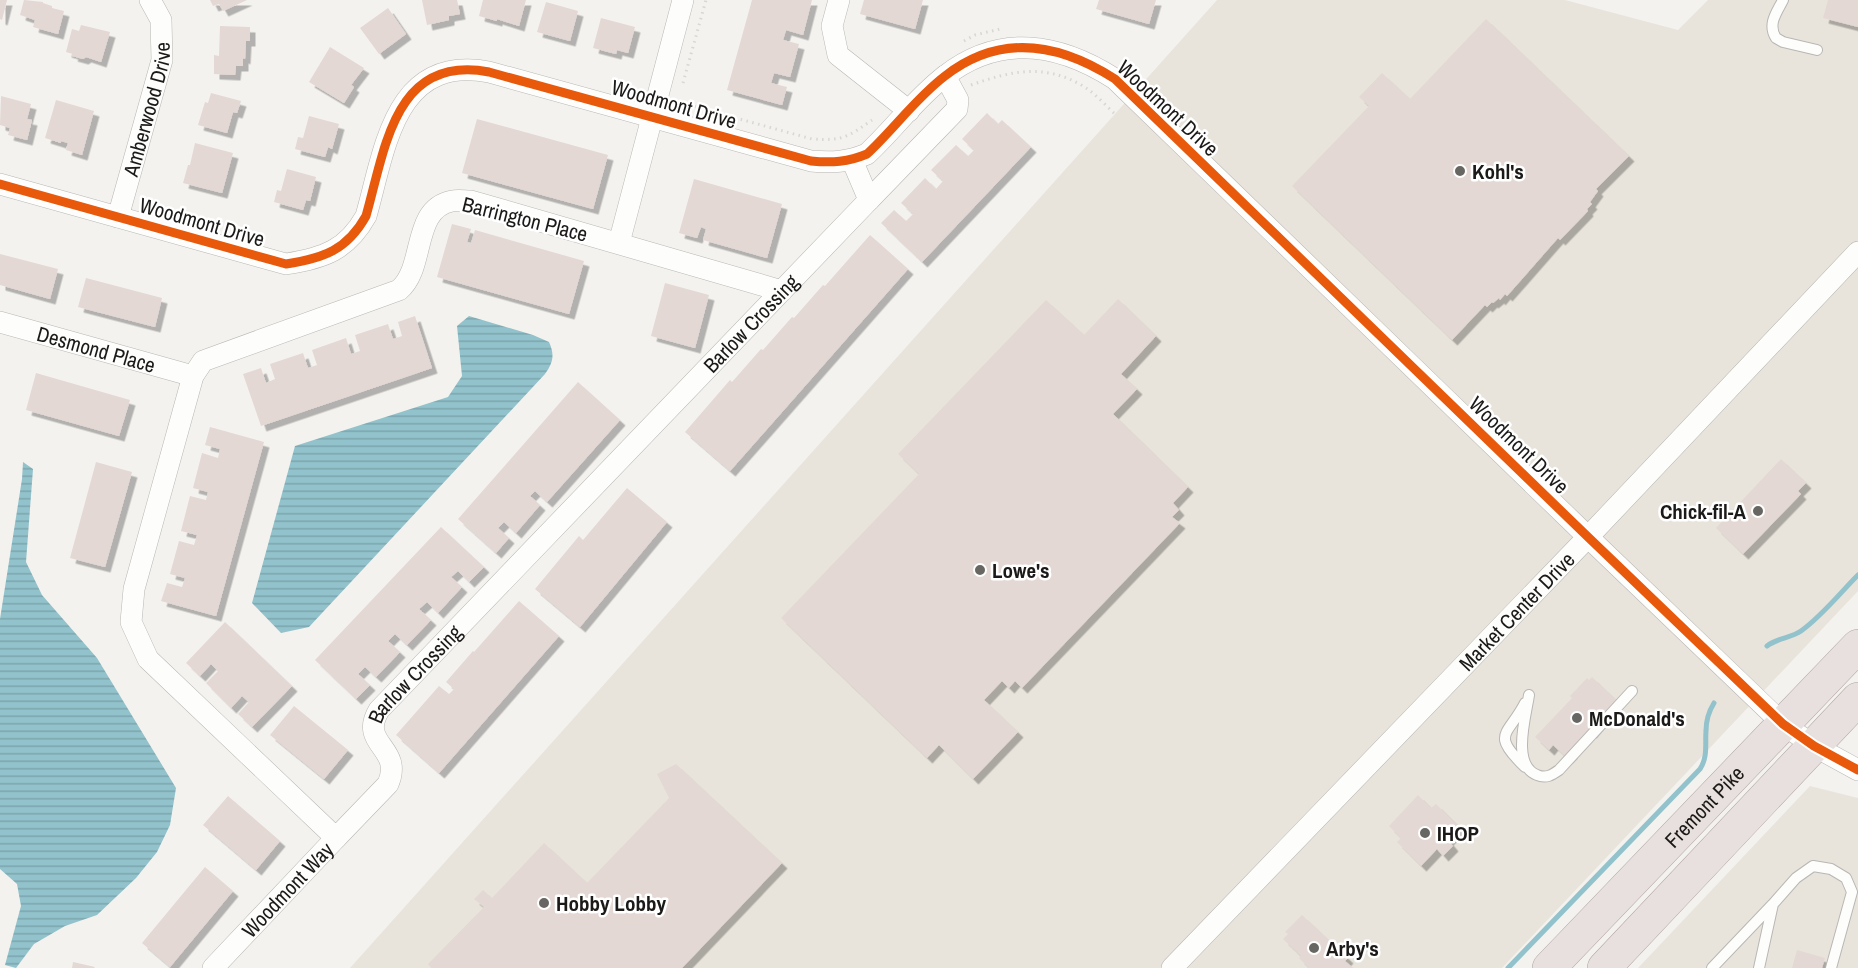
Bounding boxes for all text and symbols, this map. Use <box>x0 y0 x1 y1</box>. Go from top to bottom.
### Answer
street label: Amberwood Drive <box>115 42 177 180</box>
street label: Woodmont Drive <box>1111 53 1225 163</box>
street label: Woodmont Drive <box>608 72 740 136</box>
place label: Kohl's <box>1472 157 1524 186</box>
marker: Kohl's <box>1453 164 1467 178</box>
street label: Barrington Place <box>459 189 591 249</box>
street label: Woodmont Drive <box>136 190 268 254</box>
street label: Barlow Crossing <box>696 267 805 379</box>
street label: Desmond Place <box>34 319 159 379</box>
street label: Woodmont Drive <box>1463 390 1575 500</box>
place label: Chick-fil-A <box>1660 497 1747 526</box>
marker: Chick-fil-A <box>1751 504 1765 518</box>
street label: Market Center Drive <box>1452 545 1581 677</box>
place label: Lowe's <box>992 556 1050 585</box>
marker: Lowe's <box>973 563 987 577</box>
street label: Barlow Crossing <box>360 618 468 727</box>
place label: McDonald's <box>1589 704 1685 733</box>
marker: McDonald's <box>1570 711 1584 725</box>
street label: Fremont Pike <box>1658 759 1750 854</box>
place label: IHOP <box>1437 819 1479 848</box>
marker: IHOP <box>1418 826 1432 840</box>
street label: Woodmont Way <box>235 835 340 944</box>
place label: Hobby Lobby <box>556 889 666 918</box>
marker: Hobby Lobby <box>537 896 551 910</box>
place label: Arby's <box>1326 934 1379 963</box>
marker: Arby's <box>1307 941 1321 955</box>

